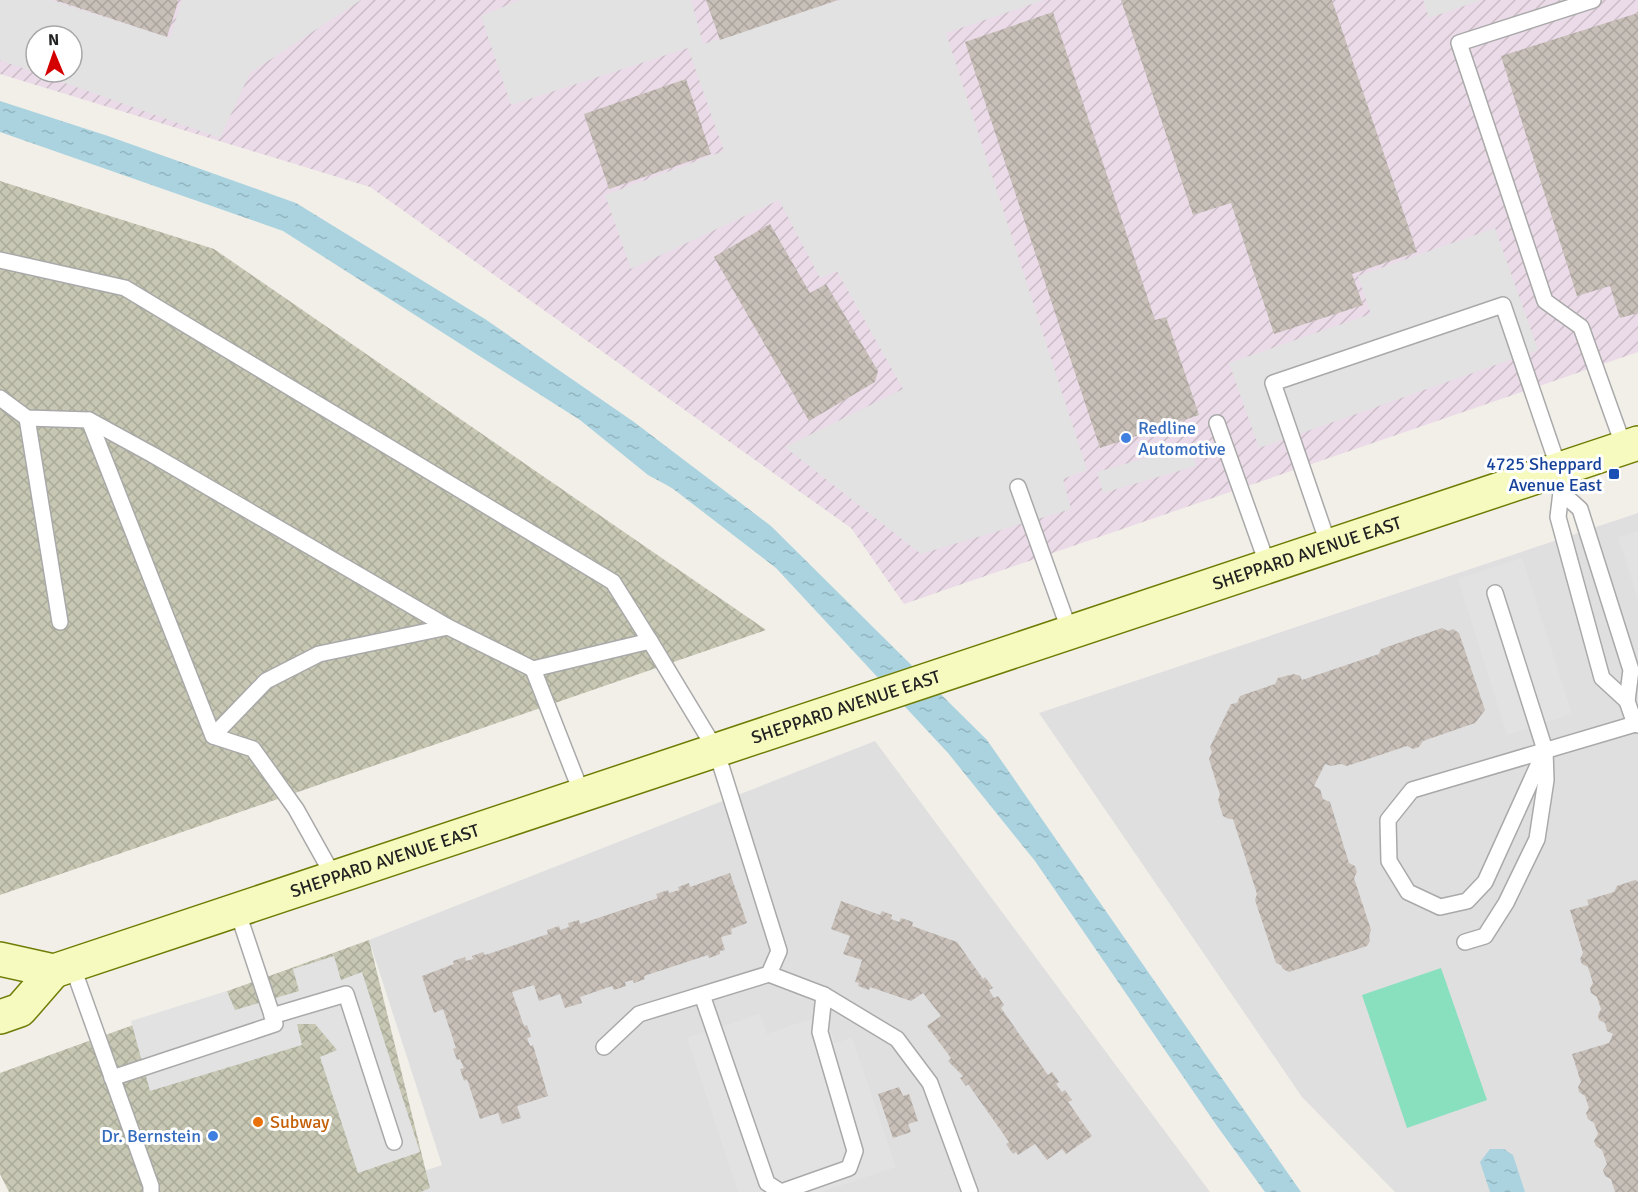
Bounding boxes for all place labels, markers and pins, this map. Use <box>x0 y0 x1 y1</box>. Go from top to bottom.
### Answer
place label: Redline Automotive <box>1138 417 1226 460</box>
marker: Redline Automotive <box>1119 431 1133 445</box>
place label: 4725 Sheppard Avenue East <box>1486 453 1602 496</box>
marker: 4725 Sheppard Avenue East <box>1607 467 1621 481</box>
place label: Subway <box>270 1111 330 1133</box>
marker: Subway <box>251 1115 265 1129</box>
place label: Dr. Bernstein <box>101 1125 201 1147</box>
marker: Dr. Bernstein <box>206 1129 220 1143</box>

